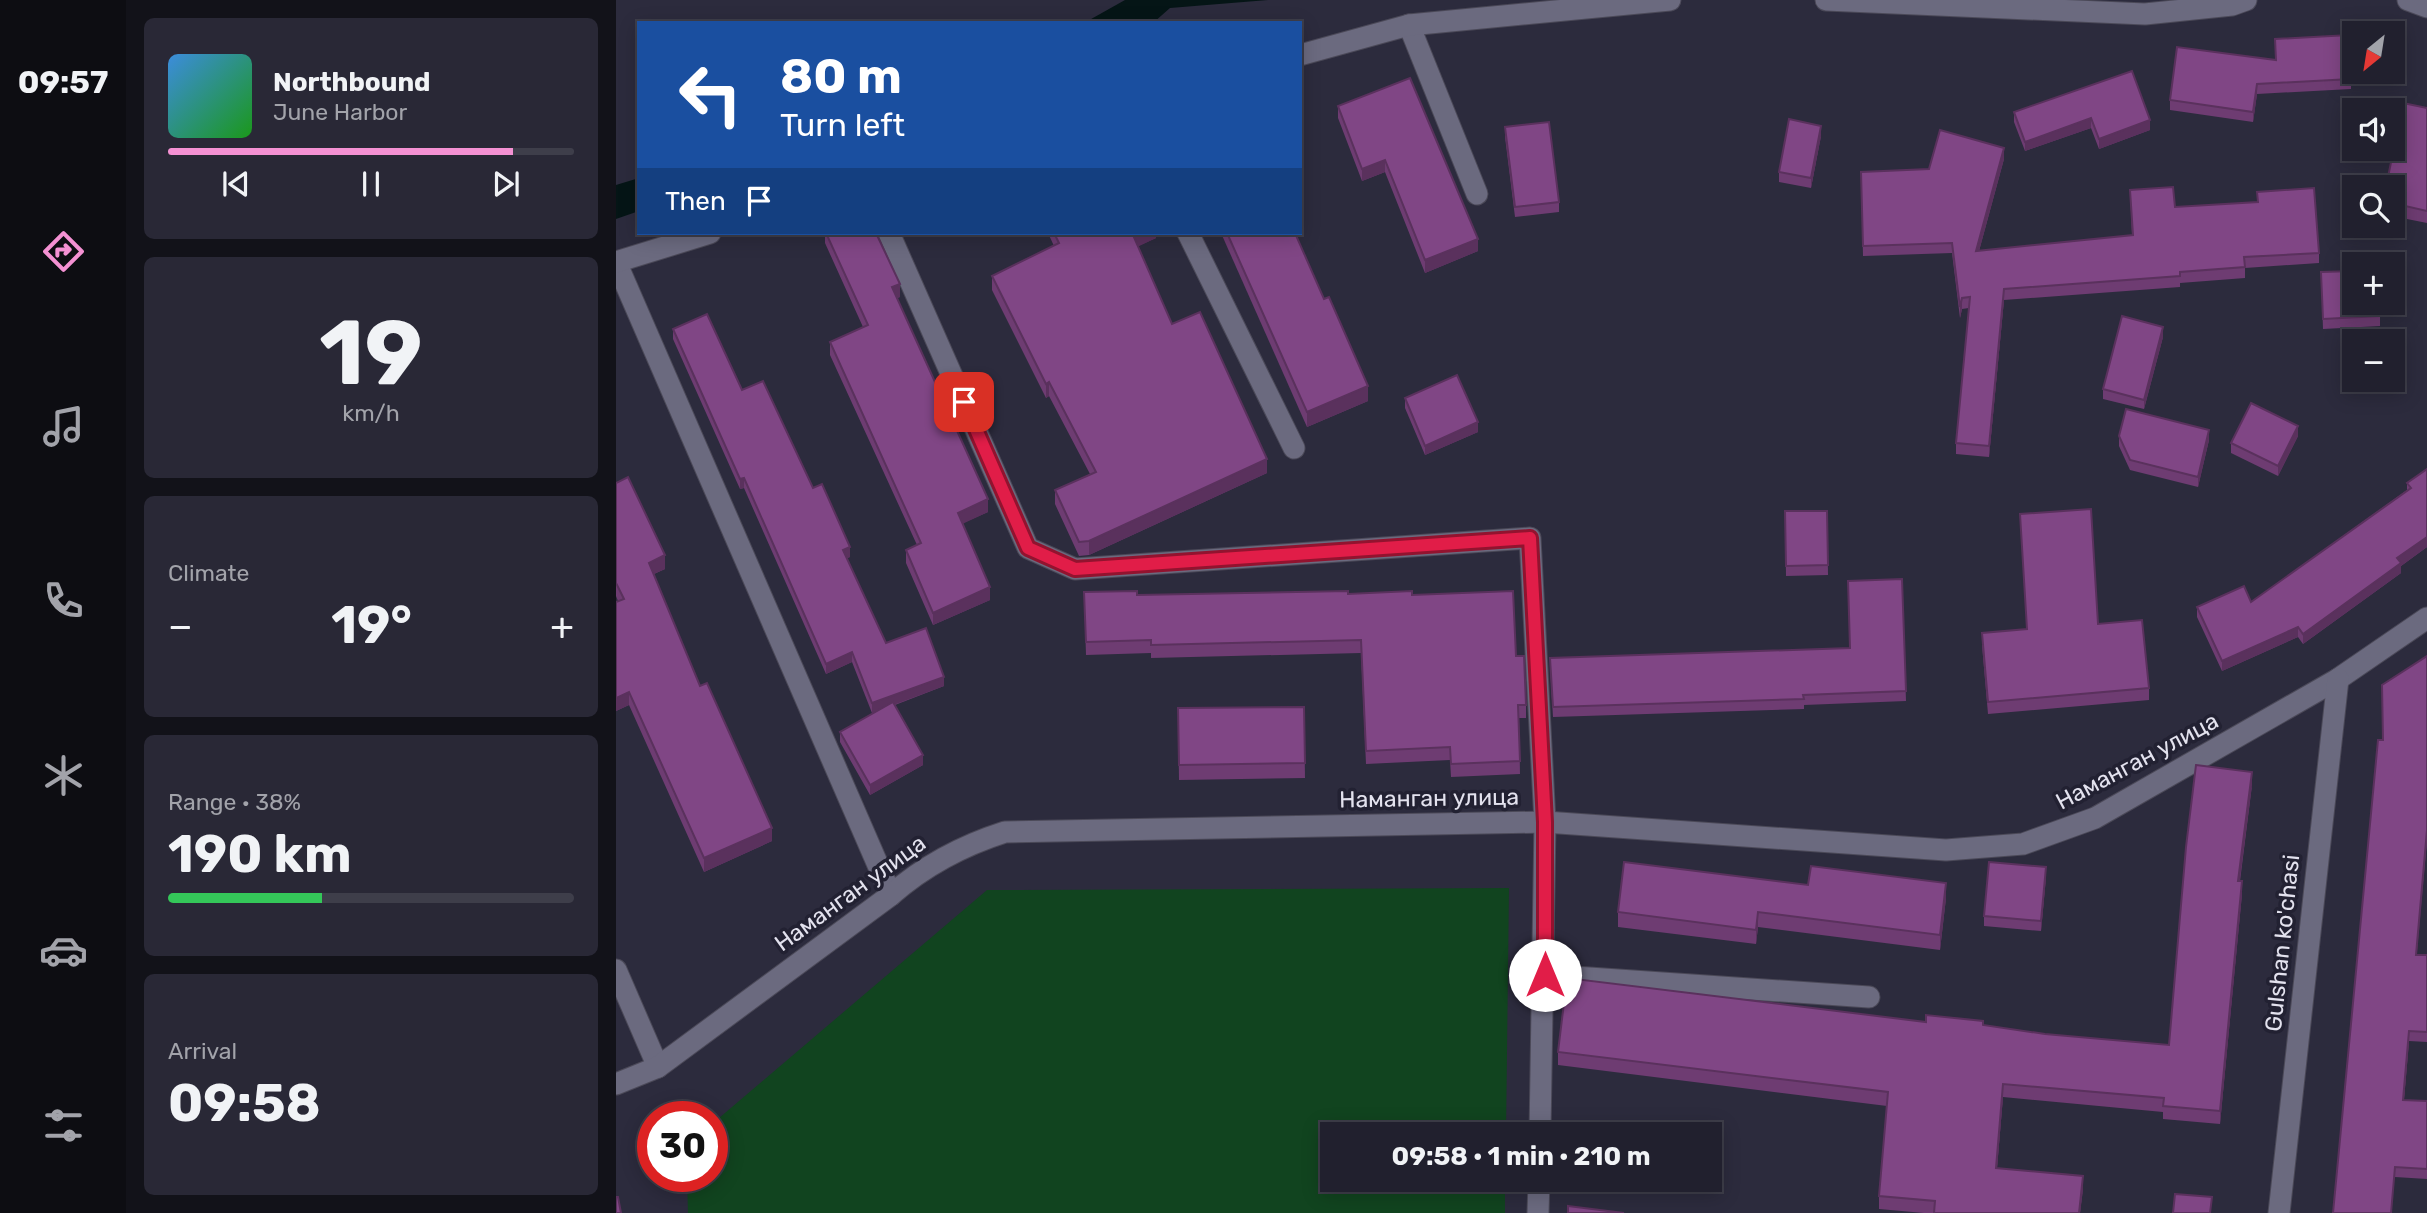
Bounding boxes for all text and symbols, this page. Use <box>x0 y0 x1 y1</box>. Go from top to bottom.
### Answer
north arrow <box>2342 21 2404 84</box>
map controls <box>2342 21 2405 392</box>
text: 80 m <box>780 47 902 105</box>
icon: left <box>665 49 756 140</box>
text: 09:57 <box>18 63 108 101</box>
text: Northbound <box>273 67 431 98</box>
text: June Harbor <box>273 98 407 126</box>
button: sound <box>2342 98 2405 161</box>
text: Turn left <box>780 106 905 144</box>
icon: previous <box>217 165 255 203</box>
icon: pause <box>352 165 390 203</box>
icon: next <box>487 165 525 203</box>
button: search <box>2342 175 2405 238</box>
icon: arrive <box>740 182 778 220</box>
text: Then <box>665 186 726 217</box>
icon: directions <box>39 227 88 276</box>
button: + <box>2342 252 2405 315</box>
text: 19 <box>319 299 423 407</box>
button: − <box>2342 329 2405 392</box>
pin <box>934 372 994 432</box>
icon: arrive <box>945 383 983 421</box>
text: km/h <box>342 399 400 427</box>
icon: music <box>39 402 88 451</box>
text: Climate <box>168 559 249 587</box>
icon: phone <box>39 576 88 625</box>
text: 19° <box>331 594 412 656</box>
text: − <box>168 603 193 649</box>
text: + <box>550 603 574 649</box>
street label: Наманган улица <box>2051 706 2223 816</box>
icon: climate <box>39 751 88 800</box>
street label: Наманган улица <box>1339 782 1519 814</box>
text: Range · 38% <box>168 788 301 816</box>
text: 190 km <box>168 823 352 885</box>
street label: Наманган улица <box>769 829 931 957</box>
street label: Gulshan ko'chasi <box>2259 853 2305 1033</box>
icon: car <box>39 926 88 975</box>
position arrow <box>1508 938 1582 1012</box>
text: Arrival <box>168 1037 237 1065</box>
text: 09:58 <box>168 1072 321 1134</box>
icon: filters <box>39 1101 88 1150</box>
speed limit sign: 30 <box>637 1101 728 1192</box>
text: 09:58 · 1 min · 210 m <box>1392 1141 1650 1172</box>

